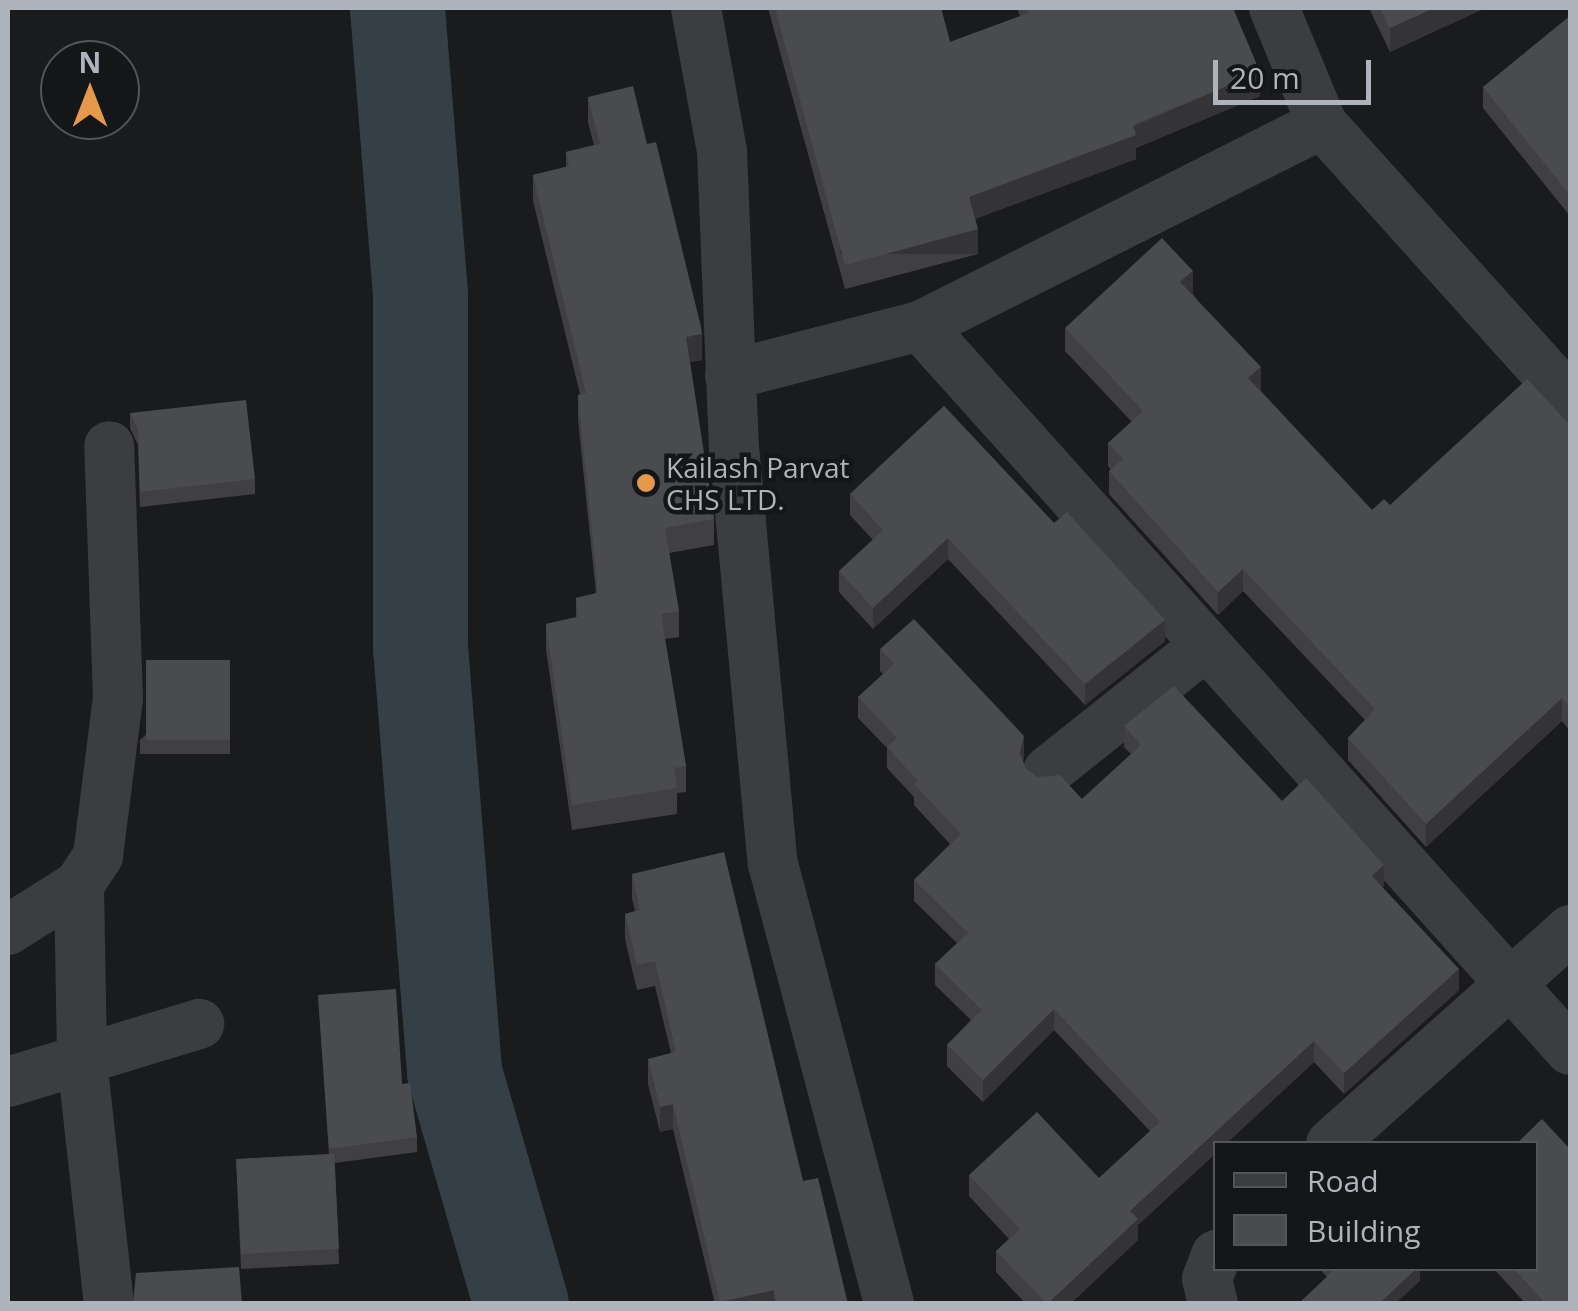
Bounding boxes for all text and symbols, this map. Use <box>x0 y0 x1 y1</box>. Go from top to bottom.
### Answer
north arrow <box>40 40 140 140</box>
scale bar <box>1218 40 1376 102</box>
text: N <box>79 43 101 81</box>
text: 20 m <box>1230 57 1300 98</box>
place label: Kailash Parvat CHS LTD. <box>666 450 850 516</box>
marker: Kailash Parvat CHS LTD. <box>635 472 657 494</box>
legend <box>1213 1141 1538 1271</box>
text: Road <box>1307 1160 1379 1201</box>
text: Building <box>1307 1210 1421 1251</box>

